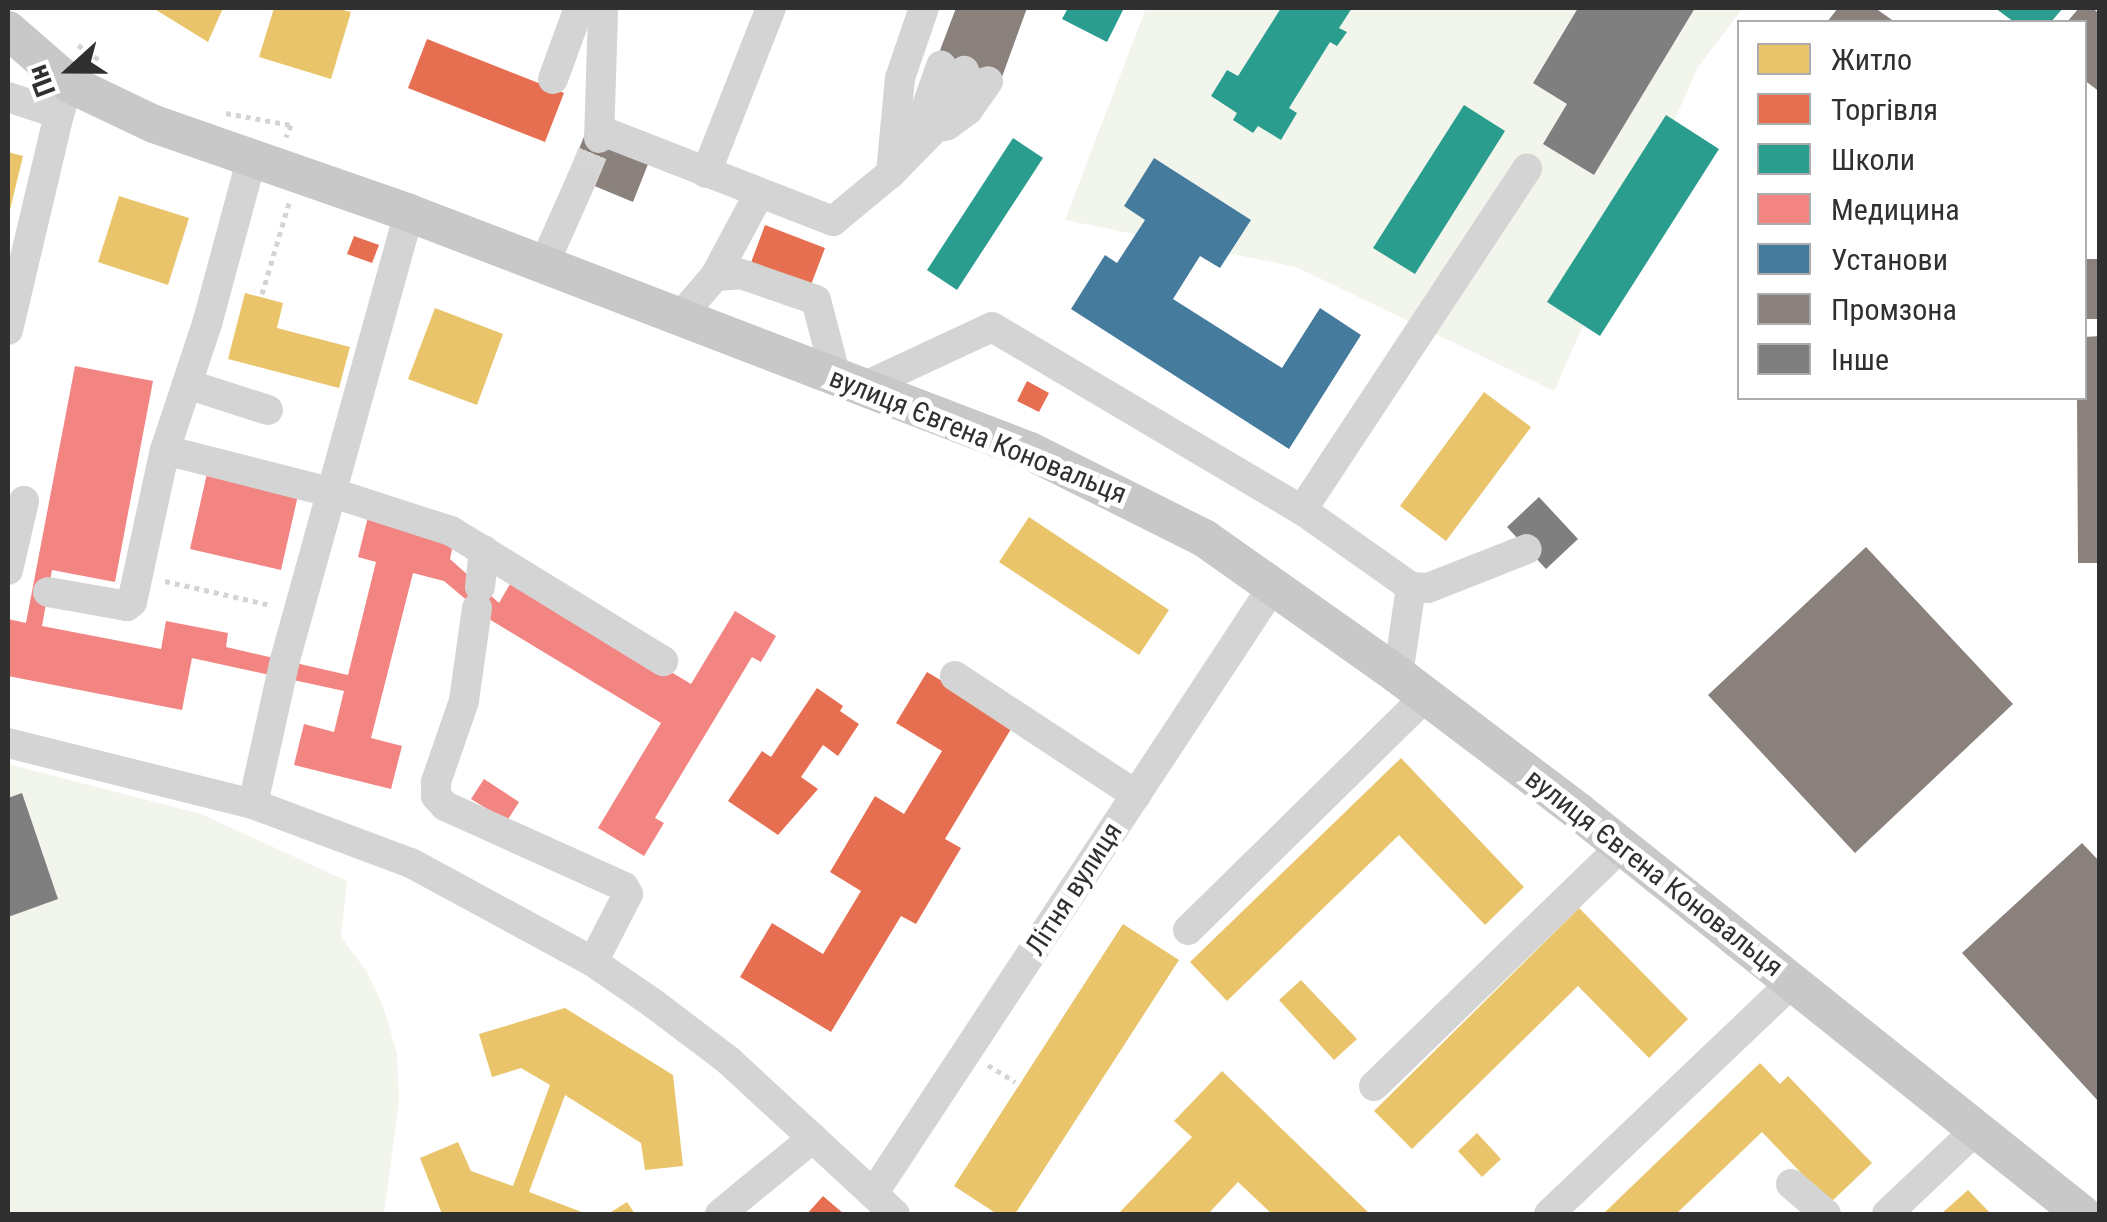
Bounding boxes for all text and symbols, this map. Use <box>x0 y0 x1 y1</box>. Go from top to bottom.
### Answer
north arrow <box>20 20 120 120</box>
legend <box>1737 20 2087 400</box>
text: Житло <box>1831 42 1912 77</box>
text: Пн <box>21 60 63 101</box>
text: Торгівля <box>1831 92 1938 127</box>
text: Школи <box>1831 142 1915 177</box>
text: Медицина <box>1831 192 1960 227</box>
text: Установи <box>1831 242 1948 277</box>
text: Промзона <box>1831 292 1957 327</box>
text: Інше <box>1831 342 1889 377</box>
street label: вулиця Євгена Коновальця <box>824 361 1132 511</box>
street label: вулиця Євгена Коновальця <box>1519 762 1789 984</box>
street label: Літня вулиця <box>1019 816 1129 962</box>

